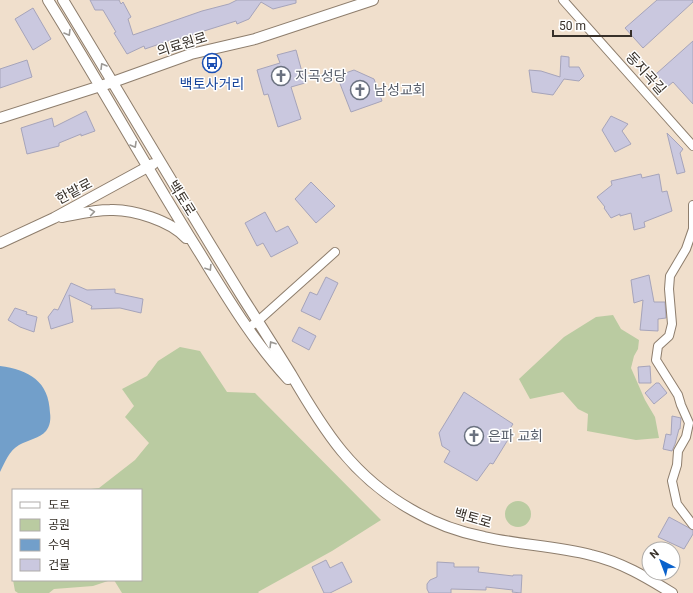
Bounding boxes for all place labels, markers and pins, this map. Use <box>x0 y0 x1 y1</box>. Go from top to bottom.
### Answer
bus stop icon: 백토사거리 <box>201 52 223 74</box>
church icon: 지곡성당 <box>270 65 292 87</box>
place label: 지곡성당 <box>295 68 347 84</box>
place label: 백토사거리 <box>180 76 244 92</box>
church icon: 남성교회 <box>349 79 371 101</box>
place label: 남성교회 <box>374 82 426 98</box>
church icon: 은파 교회 <box>463 425 485 447</box>
place label: 은파 교회 <box>488 428 543 444</box>

